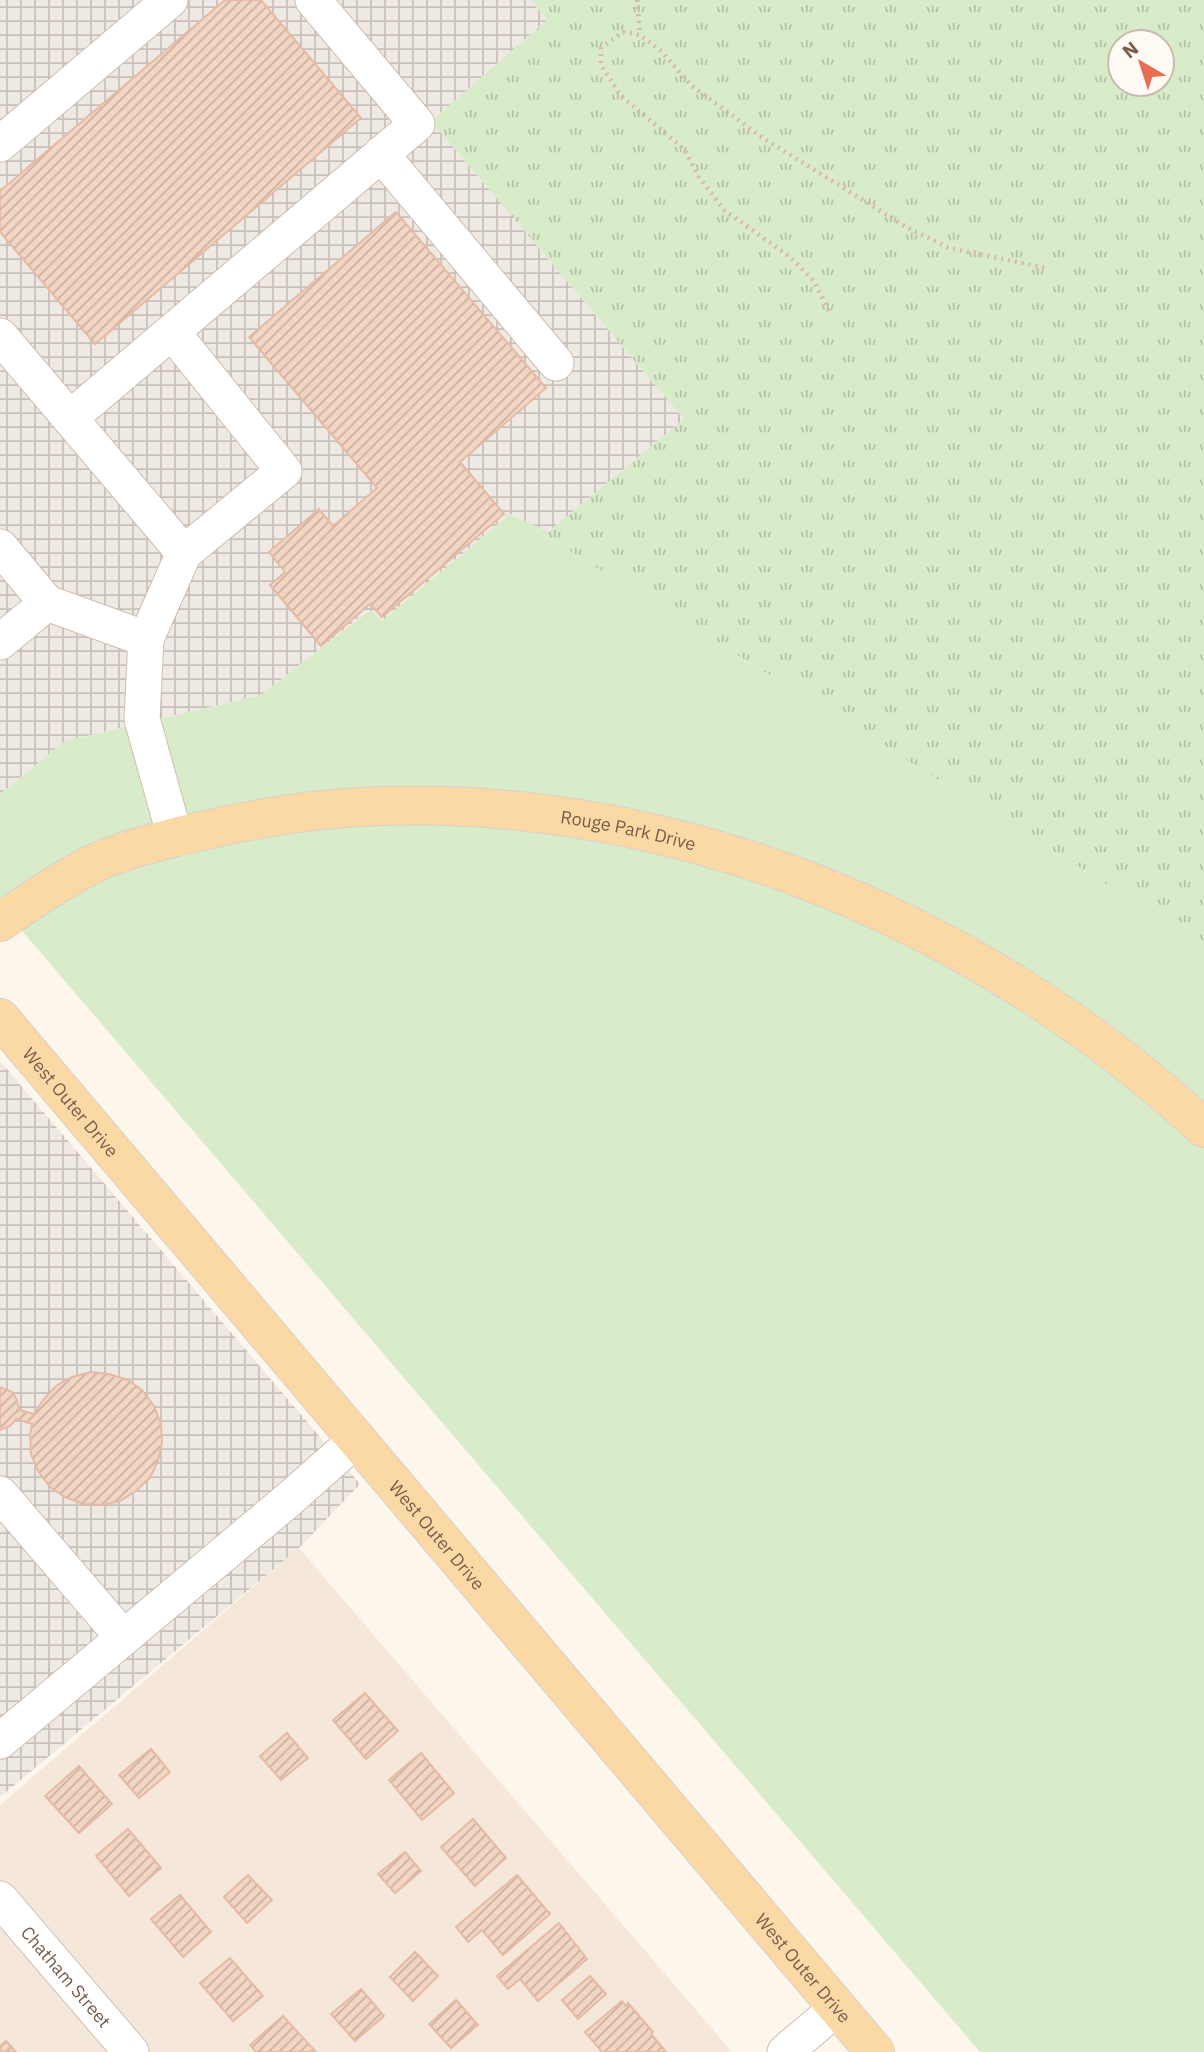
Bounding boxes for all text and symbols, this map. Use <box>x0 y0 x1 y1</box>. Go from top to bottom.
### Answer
north arrow <box>1106 28 1176 98</box>
text: N <box>1117 36 1143 63</box>
street label: Rouge Park Drive <box>559 805 699 855</box>
street label: West Outer Drive <box>18 1042 124 1162</box>
street label: West Outer Drive <box>384 1475 490 1594</box>
street label: West Outer Drive <box>751 1908 857 2027</box>
street label: Chatham Street <box>16 1921 116 2032</box>

